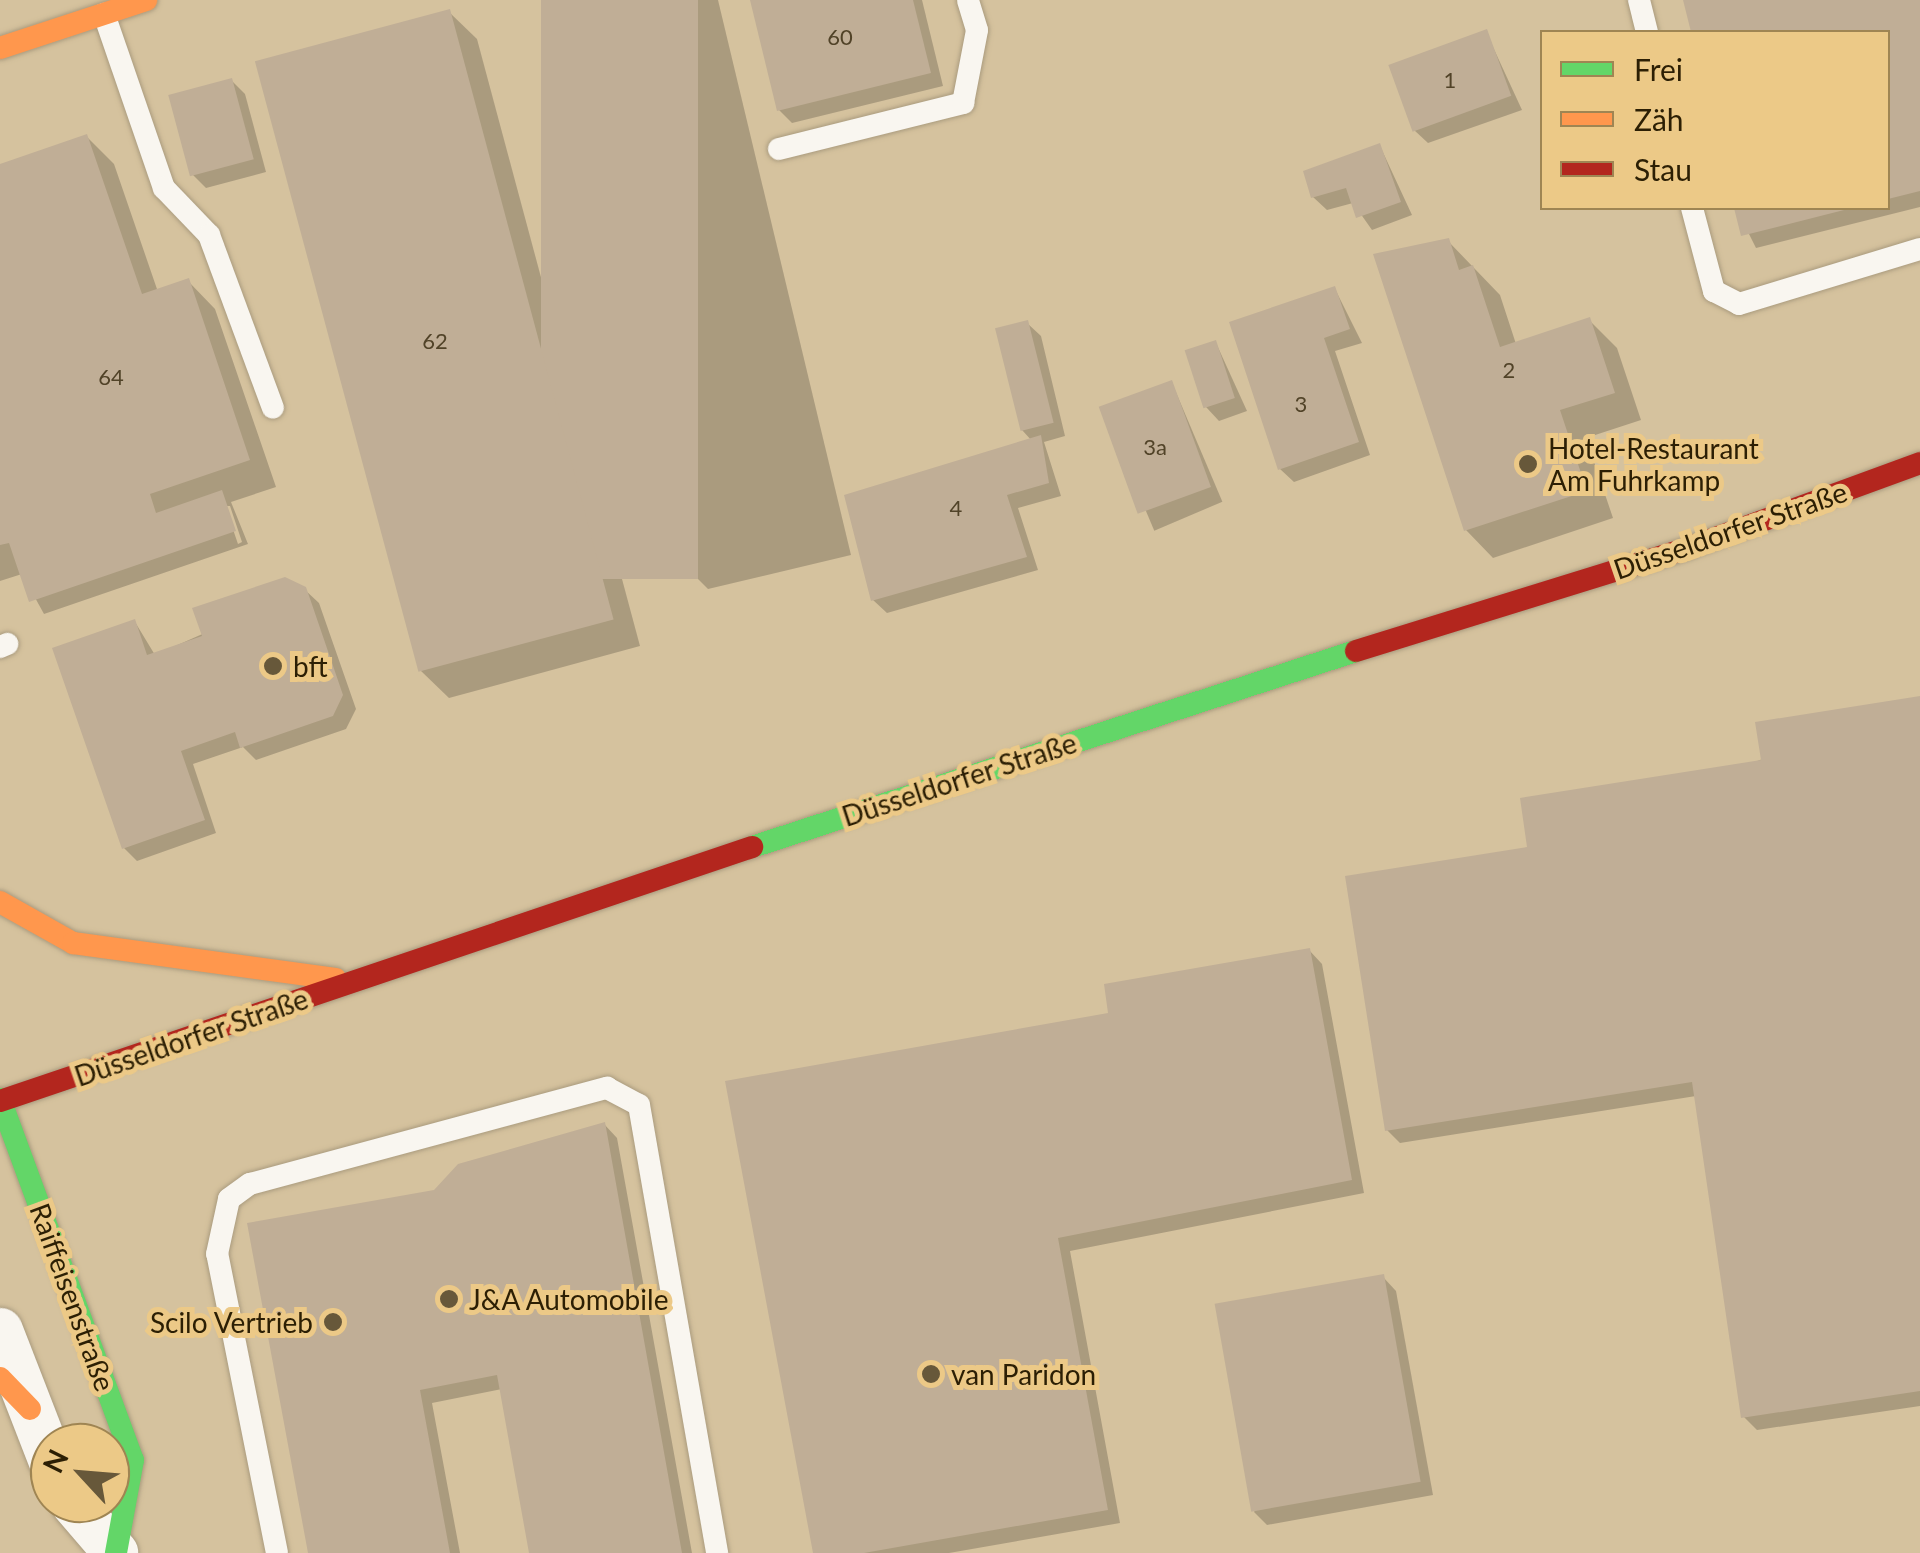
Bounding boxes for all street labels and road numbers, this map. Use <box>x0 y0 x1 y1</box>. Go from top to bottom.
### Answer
street label: Düsseldorfer Straße <box>1609 474 1851 586</box>
street label: Düsseldorfer Straße <box>837 725 1081 833</box>
street label: Düsseldorfer Straße <box>70 981 312 1093</box>
street label: Raiffeisenstraße <box>23 1199 123 1395</box>

